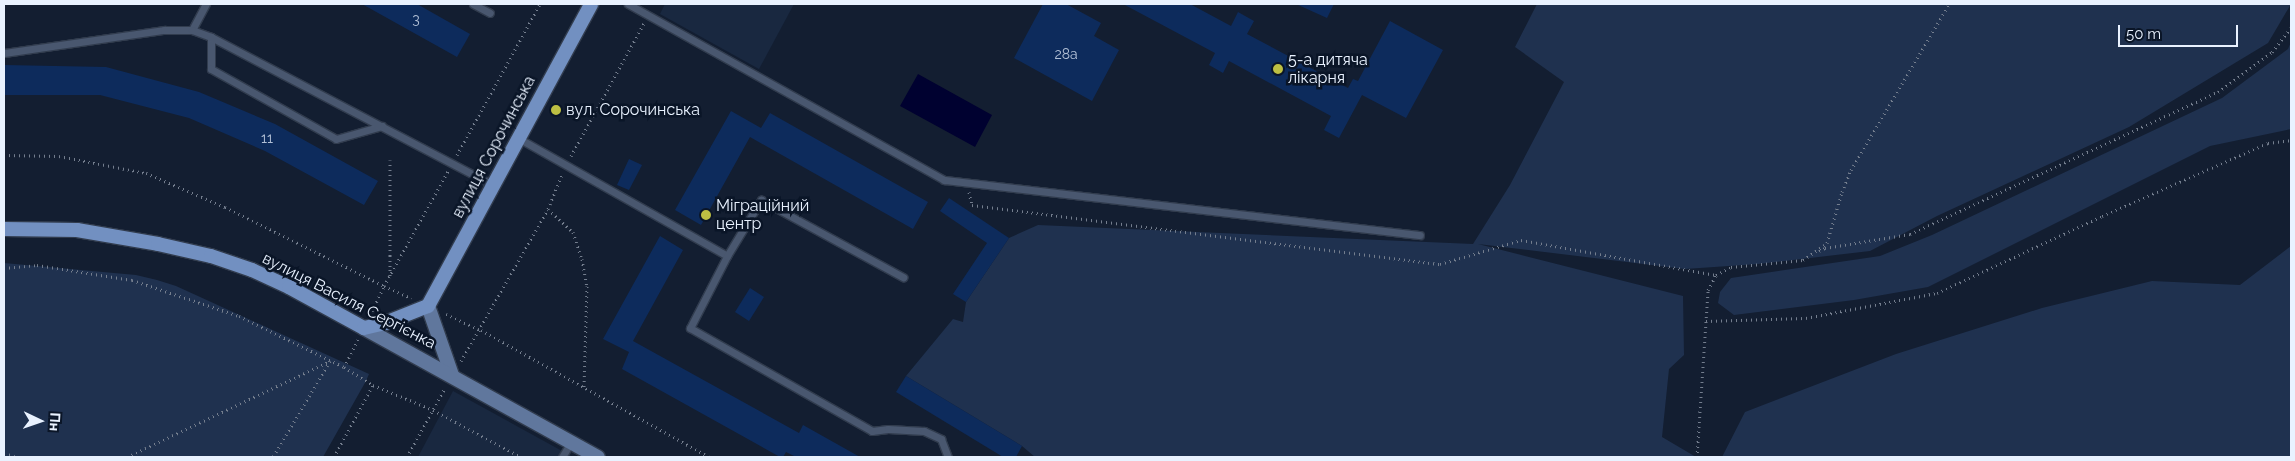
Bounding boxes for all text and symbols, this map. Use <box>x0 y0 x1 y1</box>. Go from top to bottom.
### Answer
house number: 3 <box>412 11 420 27</box>
scale bar <box>2120 15 2240 47</box>
text: 50 m <box>2126 25 2161 43</box>
house number: 28а <box>1054 46 1078 62</box>
place label: 5-а дитяча лікарня <box>1288 50 1368 88</box>
marker: 5-а дитяча лікарня <box>1272 63 1284 75</box>
street label: вулиця Сорочинська <box>448 73 540 221</box>
place label: вул. Сорочинська <box>566 100 700 120</box>
marker: вул. Сорочинська <box>550 104 562 116</box>
house number: 11 <box>261 130 273 146</box>
place label: Міграційний центр <box>716 196 809 234</box>
marker: Міграційний центр <box>700 209 712 221</box>
street label: вулиця Василя Сергієнка <box>259 249 439 353</box>
north arrow <box>15 396 65 446</box>
text: Пн <box>47 412 63 432</box>

